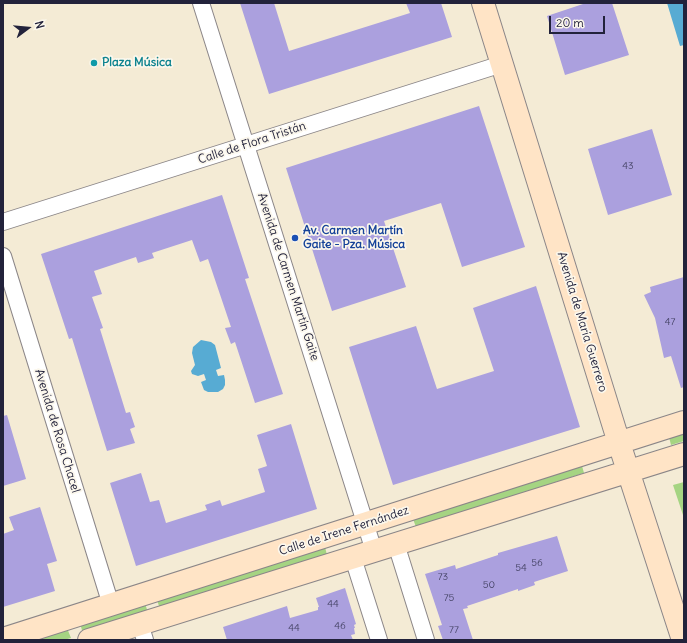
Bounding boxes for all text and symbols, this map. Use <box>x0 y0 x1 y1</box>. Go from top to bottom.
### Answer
north arrow <box>8 8 48 48</box>
scale bar <box>551 8 607 34</box>
text: 20 m <box>556 15 584 30</box>
text: N <box>32 19 47 30</box>
place label: Plaza Música <box>102 56 172 70</box>
marker: Plaza Música <box>89 58 99 68</box>
street label: Calle de Flora Tristán <box>196 119 308 167</box>
house number: 43 <box>622 160 634 172</box>
street label: Avenida de Carmen Martín Gaite <box>254 191 322 363</box>
place label: Av. Carmen Martín Gaite - Pza. Música <box>303 224 405 252</box>
marker: Av. Carmen Martín Gaite - Pza. Música <box>290 233 300 243</box>
street label: Avenida de María Guerrero <box>554 250 610 394</box>
house number: 47 <box>665 316 675 328</box>
street label: Avenida de Rosa Chacel <box>31 367 83 495</box>
street label: Calle de Irene Fernández <box>277 503 411 559</box>
house number: 56 <box>531 557 543 569</box>
house number: 54 <box>515 562 527 574</box>
house number: 73 <box>438 571 448 583</box>
house number: 50 <box>483 579 495 591</box>
house number: 75 <box>444 592 454 604</box>
house number: 44 <box>327 598 339 610</box>
house number: 46 <box>334 620 346 632</box>
house number: 44 <box>288 622 300 634</box>
house number: 77 <box>449 624 459 636</box>

